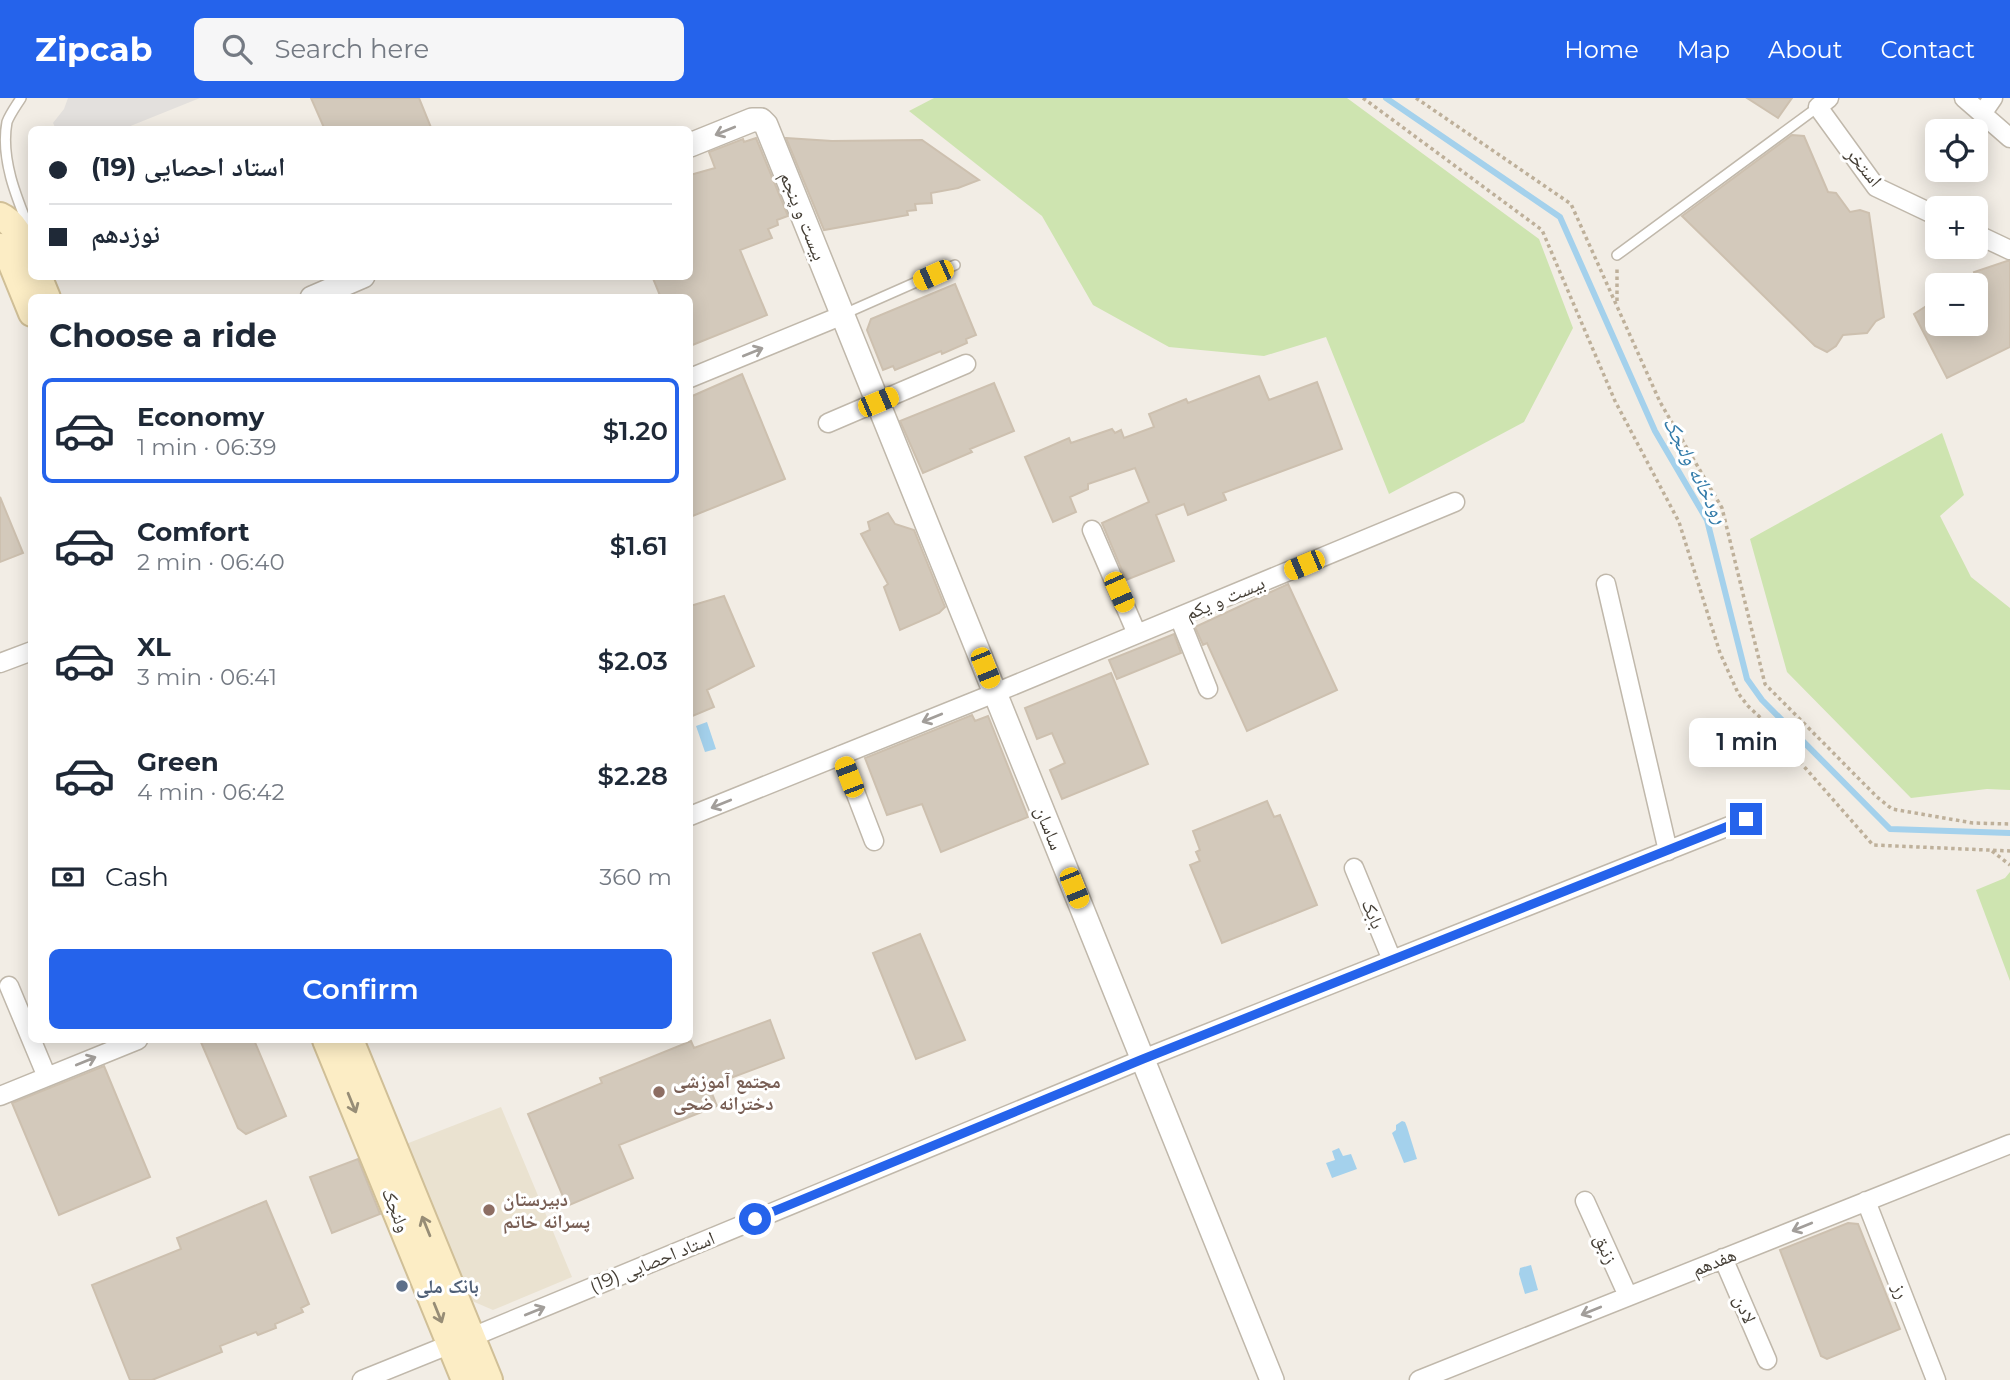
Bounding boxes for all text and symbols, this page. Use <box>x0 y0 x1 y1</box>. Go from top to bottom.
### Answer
search box <box>194 18 684 81</box>
text: Zipcab <box>35 29 152 69</box>
icon: search <box>218 30 256 68</box>
text: Search here <box>274 33 429 65</box>
text: Home <box>1564 35 1639 64</box>
text: Map <box>1677 35 1730 64</box>
text: About <box>1768 35 1842 64</box>
text: Contact <box>1880 35 1975 64</box>
map controls <box>1925 119 1988 336</box>
button: locate <box>1925 119 1988 182</box>
one-way arrow <box>715 125 736 138</box>
street label: استخر <box>1840 142 1887 191</box>
text: استاد احصایی (19) <box>91 151 285 183</box>
street label: بیست و پنجم <box>774 168 831 264</box>
button: + <box>1925 196 1988 259</box>
text: نوزدهم <box>91 218 160 250</box>
car <box>910 257 957 293</box>
button: − <box>1925 273 1988 336</box>
text: Choose a ride <box>49 316 277 355</box>
one-way arrow <box>741 345 763 358</box>
car <box>855 384 902 420</box>
icon: car <box>53 399 116 462</box>
text: Economy <box>137 401 264 433</box>
water label: رودخانه ولنجک <box>1658 412 1734 528</box>
text: $1.20 <box>603 415 668 447</box>
text: 1 min · 06:39 <box>137 433 276 461</box>
icon: car <box>53 514 116 577</box>
text: Comfort <box>137 516 249 548</box>
text: $1.61 <box>610 530 668 562</box>
car <box>1281 547 1328 583</box>
text: 2 min · 06:40 <box>137 548 285 576</box>
car <box>1101 569 1138 615</box>
street label: بیست و یکم <box>1182 571 1269 626</box>
icon: car <box>53 629 116 692</box>
text: XL <box>137 631 171 663</box>
text: $2.03 <box>598 645 668 677</box>
car <box>968 645 1003 691</box>
text: 3 min · 06:41 <box>137 663 277 691</box>
one-way arrow <box>921 713 943 726</box>
callout: 1 min <box>1688 718 1804 766</box>
text: 1 min <box>1716 728 1778 756</box>
icon: car <box>53 744 116 807</box>
text: Green <box>137 746 219 778</box>
car <box>832 754 867 800</box>
text: $2.28 <box>598 760 668 792</box>
text: 4 min · 06:42 <box>137 778 285 806</box>
one-way arrow <box>710 798 732 811</box>
street label: ساسان <box>1030 802 1068 854</box>
route end <box>1730 803 1762 835</box>
icon: cash <box>49 858 87 896</box>
text: Cash <box>105 861 169 893</box>
text: 360 m <box>599 863 672 891</box>
car <box>1057 865 1092 911</box>
street label: بابک <box>1357 896 1389 932</box>
button: Confirm <box>49 949 672 1029</box>
one-way arrow <box>75 1054 96 1067</box>
place label: مجتمع آموزشی دخترانه ضحی <box>673 1070 781 1115</box>
marker: مجتمع آموزشی دخترانه ضحی <box>651 1084 667 1100</box>
one-way arrow <box>346 1091 359 1113</box>
street label: ولنجک <box>377 1184 415 1236</box>
place label: دبیرستان پسرانه خاتم <box>503 1188 590 1234</box>
marker: دبیرستان پسرانه خاتم <box>481 1202 497 1218</box>
route start <box>739 1203 771 1235</box>
one-way arrow <box>419 1216 432 1237</box>
one-way arrow <box>1792 1221 1814 1234</box>
street label: استاد احصایی (19) <box>586 1226 718 1298</box>
street label: زنبق <box>1589 1230 1623 1268</box>
street label: هفدهم <box>1689 1243 1740 1282</box>
place label: بانک ملی <box>416 1275 479 1298</box>
marker: بانک ملی <box>394 1278 410 1294</box>
street label: رز <box>1887 1279 1914 1302</box>
street label: لادن <box>1729 1291 1761 1327</box>
one-way arrow <box>432 1302 445 1324</box>
one-way arrow <box>523 1303 545 1316</box>
one-way arrow <box>1581 1306 1602 1319</box>

